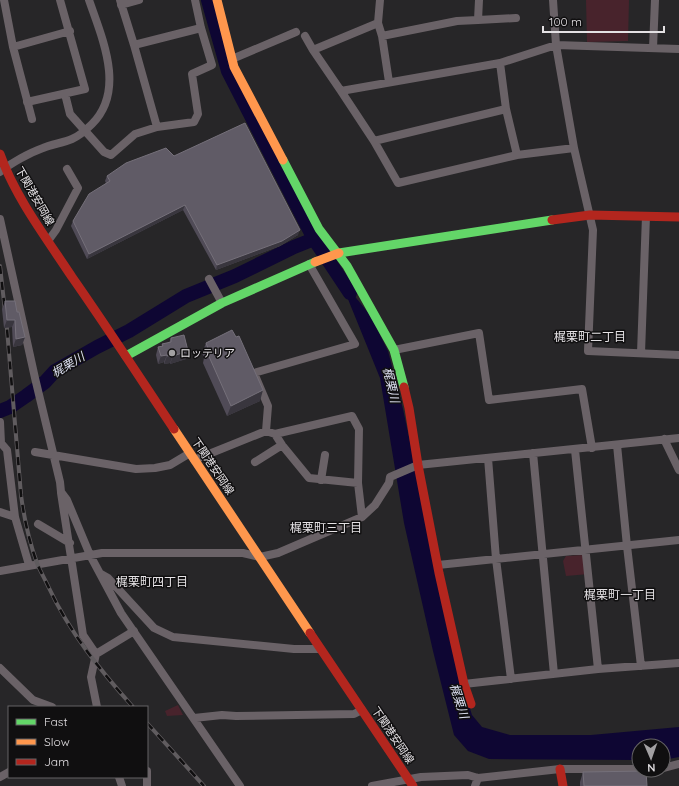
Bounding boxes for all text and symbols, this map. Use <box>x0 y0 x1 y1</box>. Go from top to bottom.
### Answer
scale bar <box>543 8 664 34</box>
text: 100 m <box>549 14 582 29</box>
street label: 下関港安岡線 <box>12 164 58 228</box>
district label: 梶栗町二丁目 <box>554 329 626 344</box>
place label: ロッテリア <box>180 346 235 360</box>
water label: 梶栗川 <box>48 348 89 380</box>
marker: ロッテリア <box>167 348 177 358</box>
water label: 梶栗川 <box>380 366 403 406</box>
street label: 下関港安岡線 <box>189 435 237 497</box>
district label: 梶栗町三丁目 <box>290 520 362 535</box>
district label: 梶栗町四丁目 <box>116 574 188 589</box>
district label: 梶栗町一丁目 <box>584 587 656 602</box>
water label: 梶栗川 <box>447 681 473 722</box>
street label: 下関港安岡線 <box>369 704 417 766</box>
legend <box>8 706 148 778</box>
text: Fast <box>44 714 68 729</box>
text: Slow <box>44 734 70 749</box>
north arrow <box>631 738 671 778</box>
text: Jam <box>44 754 69 769</box>
text: N <box>647 761 656 775</box>

